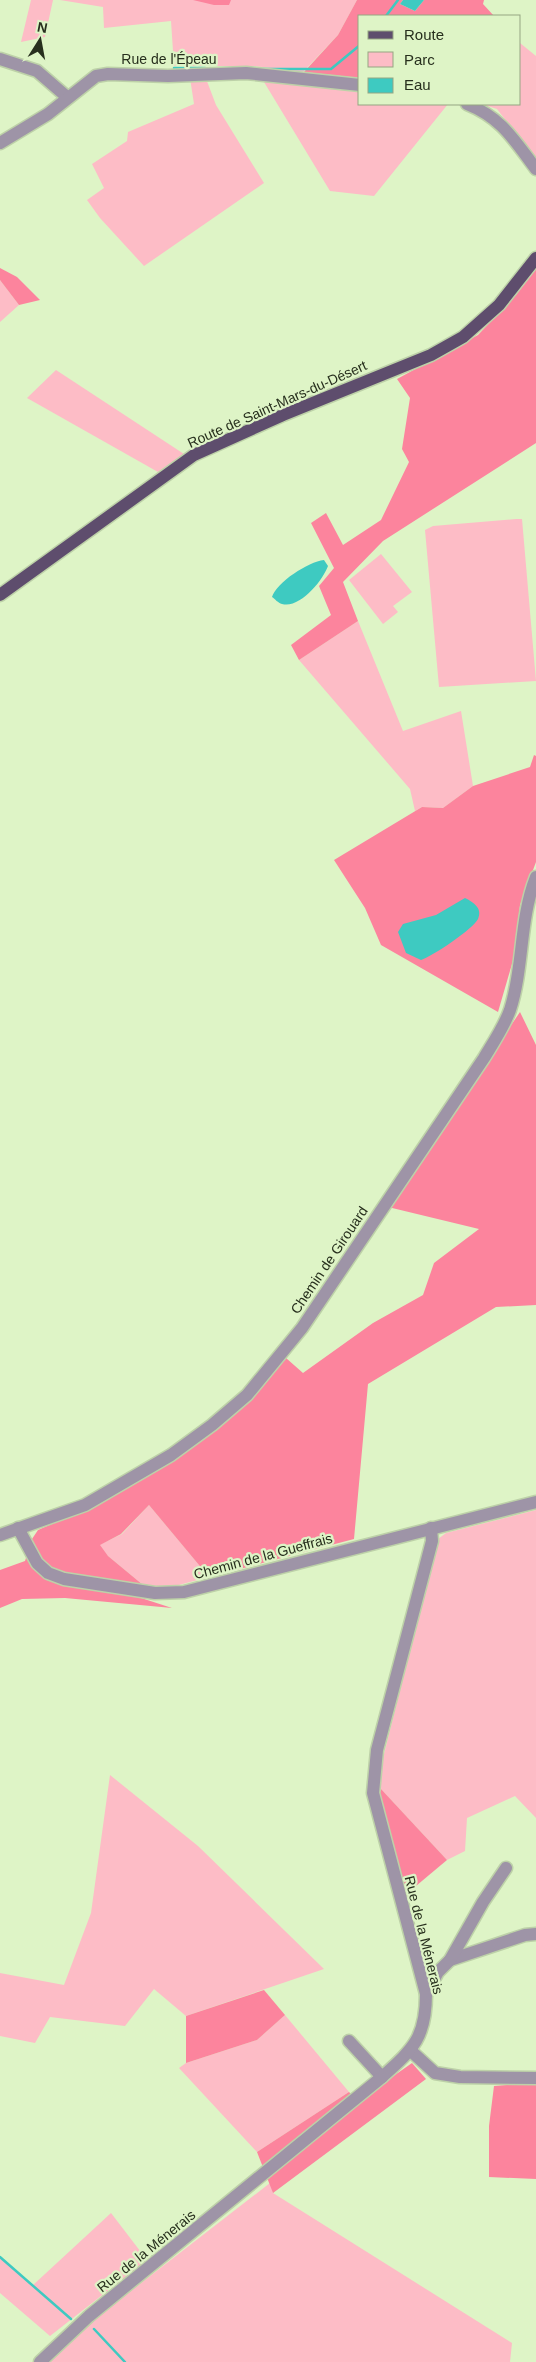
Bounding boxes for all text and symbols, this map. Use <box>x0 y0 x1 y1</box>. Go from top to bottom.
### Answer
north arrow <box>15 15 65 65</box>
legend <box>358 15 521 105</box>
text: N <box>36 18 49 36</box>
text: Route <box>404 26 444 43</box>
street label: Rue de l'Épeau <box>121 51 217 67</box>
text: Parc <box>404 51 435 68</box>
text: Eau <box>404 76 431 93</box>
street label: Route de Saint-Mars-du-Désert <box>185 357 369 451</box>
street label: Chemin de Girouard <box>287 1203 371 1317</box>
street label: Chemin de la Gueffrais <box>192 1530 334 1582</box>
street label: Rue de la Ménerais <box>402 1874 446 1996</box>
street label: Rue de la Ménerais <box>94 2207 198 2295</box>

